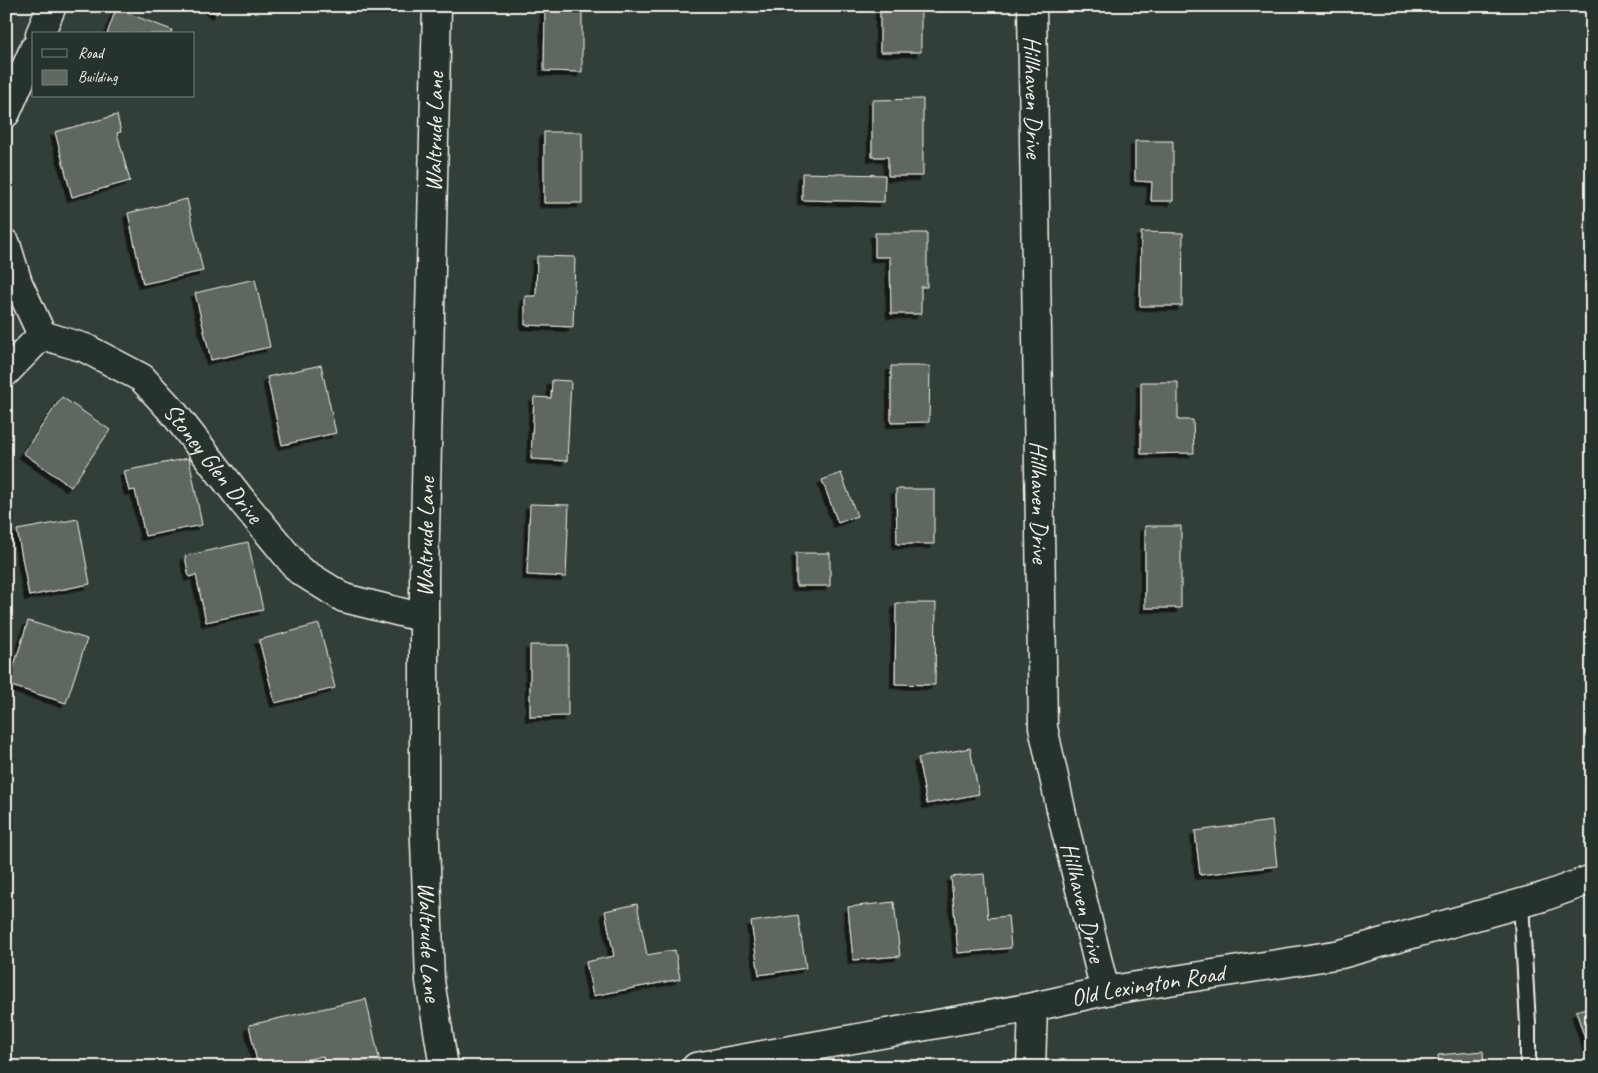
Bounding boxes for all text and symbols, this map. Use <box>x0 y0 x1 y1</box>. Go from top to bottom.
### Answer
legend <box>32 32 195 98</box>
street label: Hillhaven Drive <box>1017 36 1049 161</box>
text: Road <box>78 44 105 63</box>
text: Building <box>78 68 118 87</box>
street label: Waltrude Lane <box>418 70 450 192</box>
street label: Stoney Glen Drive <box>157 396 271 531</box>
street label: Hillhaven Drive <box>1024 441 1056 566</box>
street label: Waltrude Lane <box>409 475 441 597</box>
street label: Hillhaven Drive <box>1054 839 1113 967</box>
street label: Waltrude Lane <box>411 881 448 1006</box>
street label: Old Lexington Road <box>1068 957 1230 1013</box>

